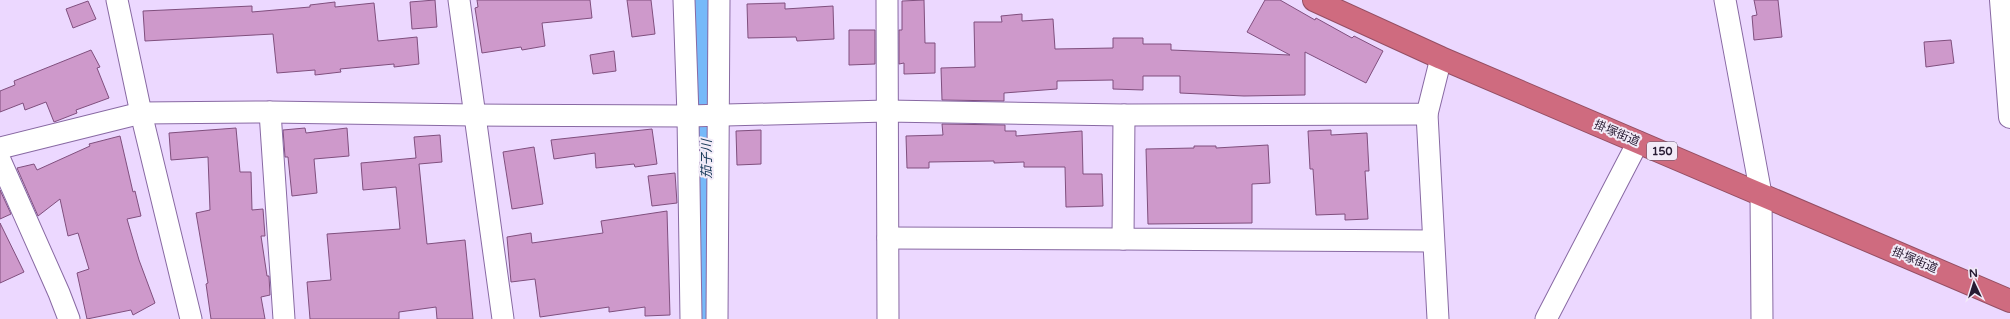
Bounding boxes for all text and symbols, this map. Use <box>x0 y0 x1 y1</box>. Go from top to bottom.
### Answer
street label: 掛塚街道 <box>1592 117 1642 149</box>
water label: 茄子川 <box>699 138 715 179</box>
road number: 150 <box>1647 142 1677 160</box>
street label: 掛塚街道 <box>1890 244 1940 276</box>
north arrow <box>1954 263 1994 303</box>
text: N <box>1968 267 1978 280</box>

